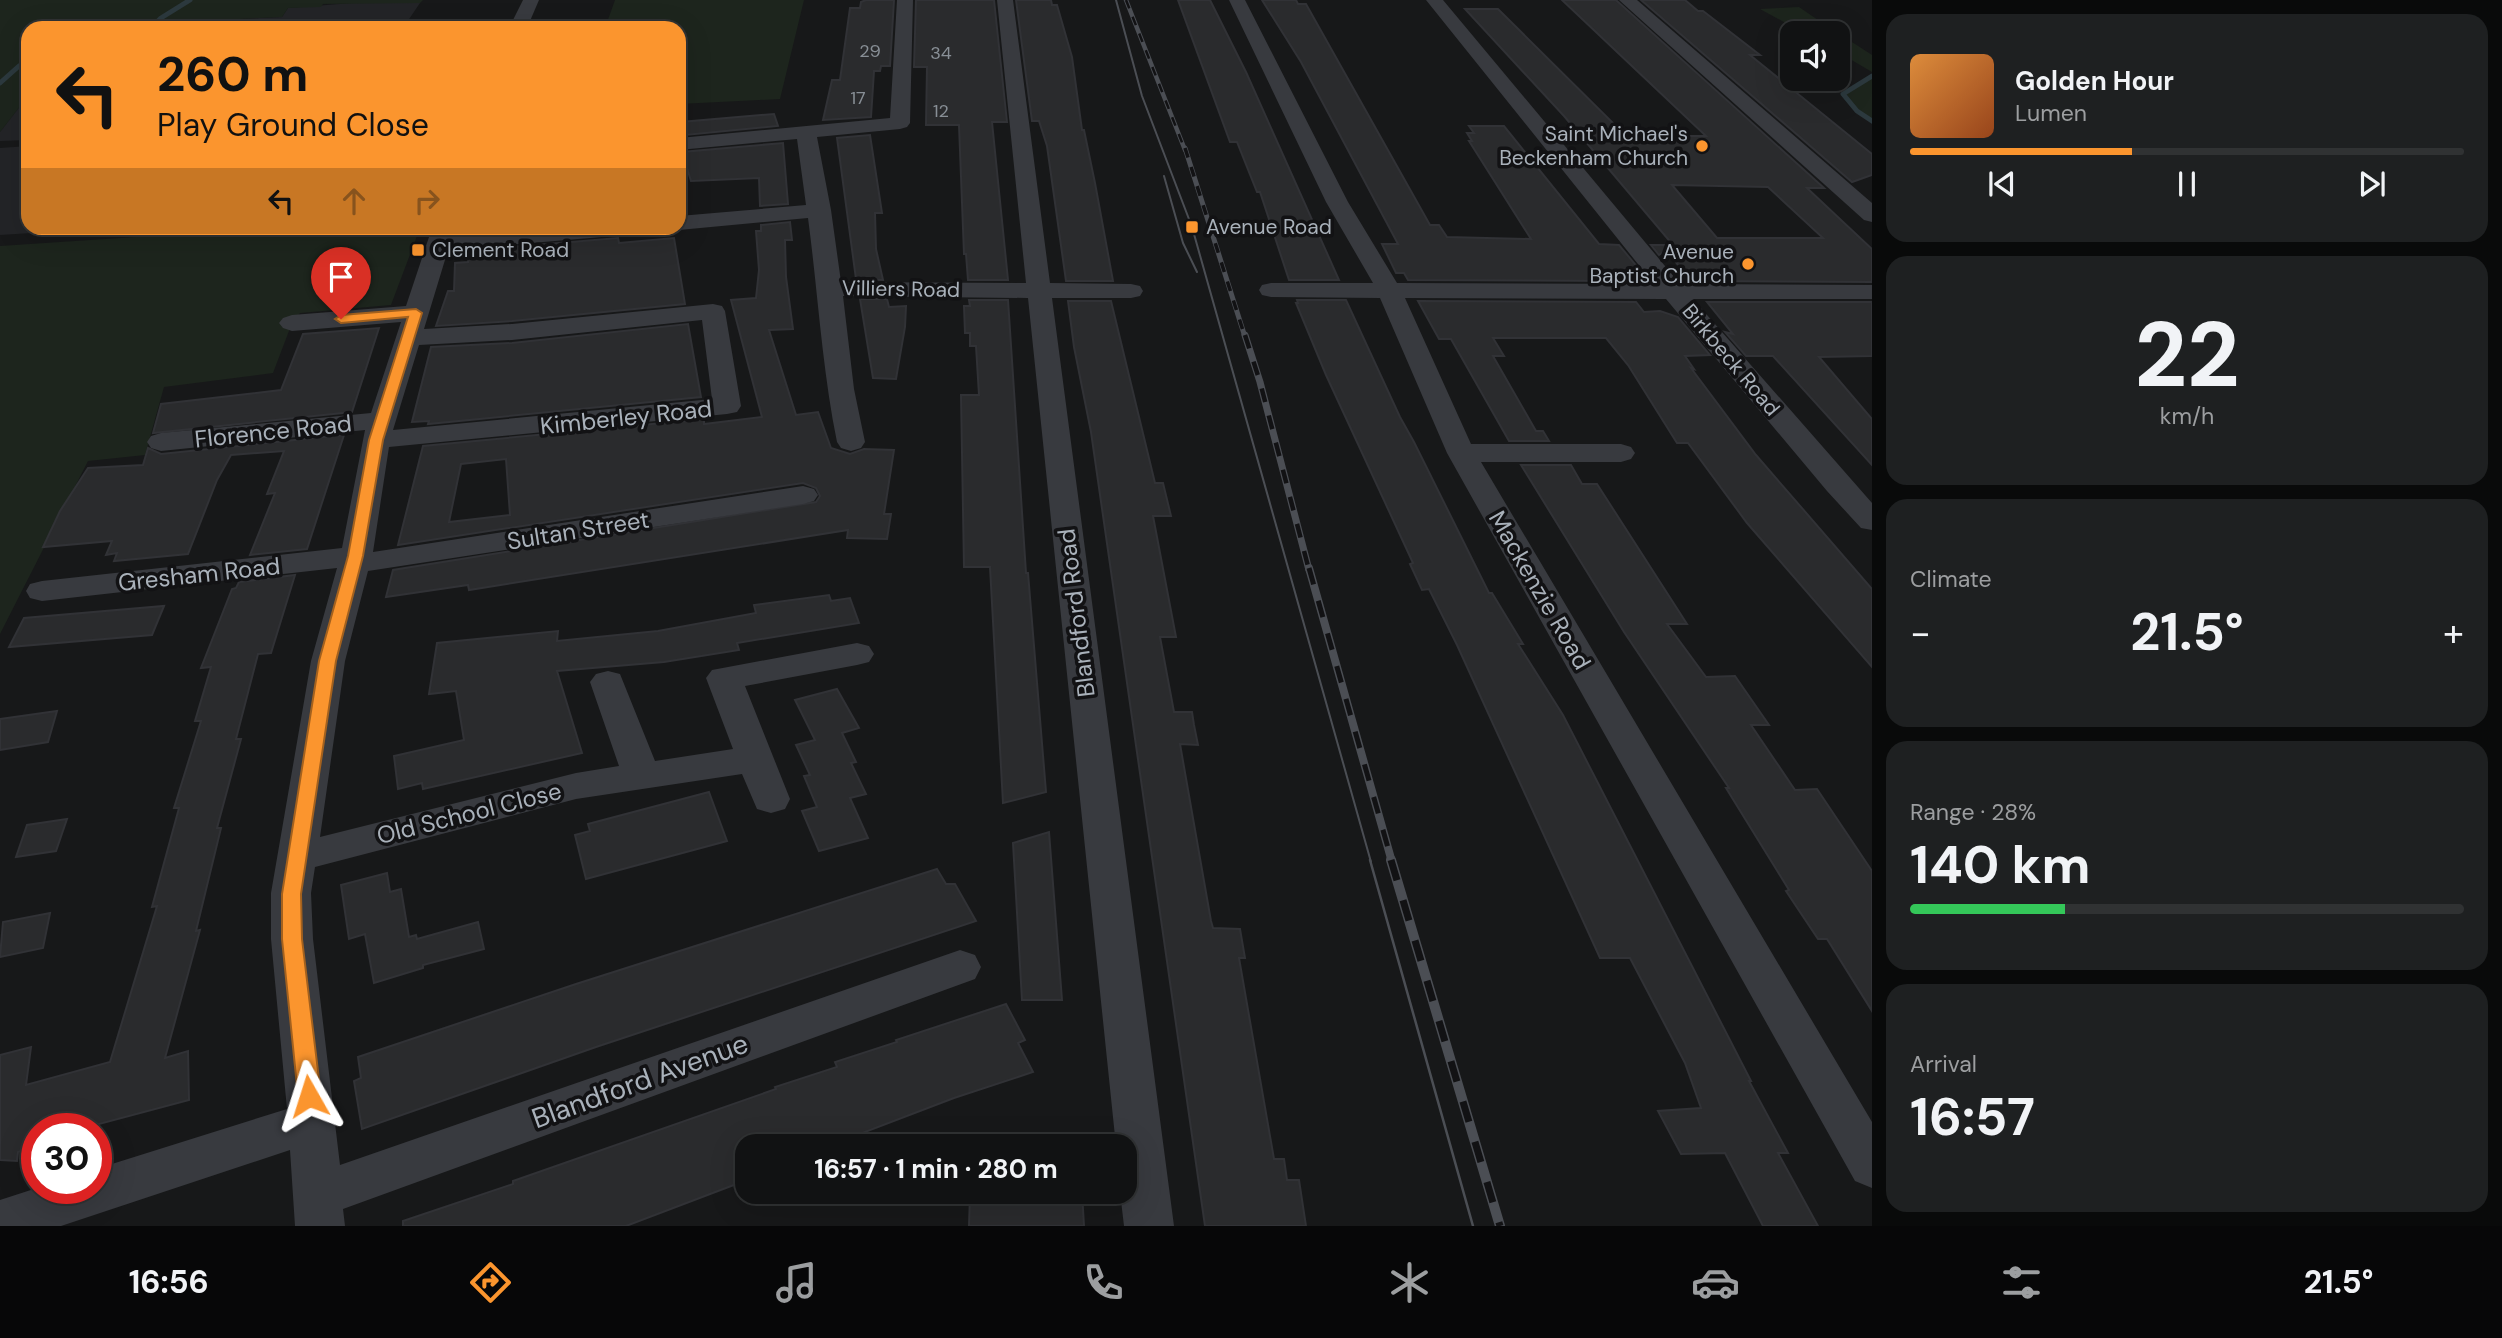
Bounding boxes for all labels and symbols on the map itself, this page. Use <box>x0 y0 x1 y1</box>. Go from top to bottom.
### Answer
house number: 29 <box>859 39 881 63</box>
house number: 34 <box>930 41 952 65</box>
house number: 17 <box>850 86 866 110</box>
house number: 12 <box>933 99 949 123</box>
place label: Saint Michael's Beckenham Church <box>1499 120 1688 172</box>
marker: Saint Michael's Beckenham Church <box>1694 138 1710 154</box>
place label: Avenue Road <box>1206 213 1332 241</box>
marker: Avenue Road <box>1184 219 1200 235</box>
place label: Clement Road <box>432 236 569 264</box>
place label: Avenue Baptist Church <box>1589 238 1734 290</box>
marker: Clement Road <box>410 242 426 258</box>
pin <box>311 247 371 319</box>
marker: Avenue Baptist Church <box>1740 256 1756 272</box>
street label: Villiers Road <box>842 274 960 304</box>
street label: Birkbeck Road <box>1676 298 1786 422</box>
street label: Kimberley Road <box>538 393 714 441</box>
street label: Florence Road <box>193 407 353 455</box>
street label: Sultan Street <box>505 503 651 557</box>
street label: Mackenzie Road <box>1482 505 1598 675</box>
street label: Blandford Road <box>1050 527 1102 699</box>
street label: Gresham Road <box>116 550 282 598</box>
street label: Old School Close <box>373 775 565 851</box>
street label: Blandford Avenue <box>527 1025 753 1137</box>
position arrow <box>272 1059 346 1133</box>
speed limit sign: 30 <box>21 1113 112 1204</box>

